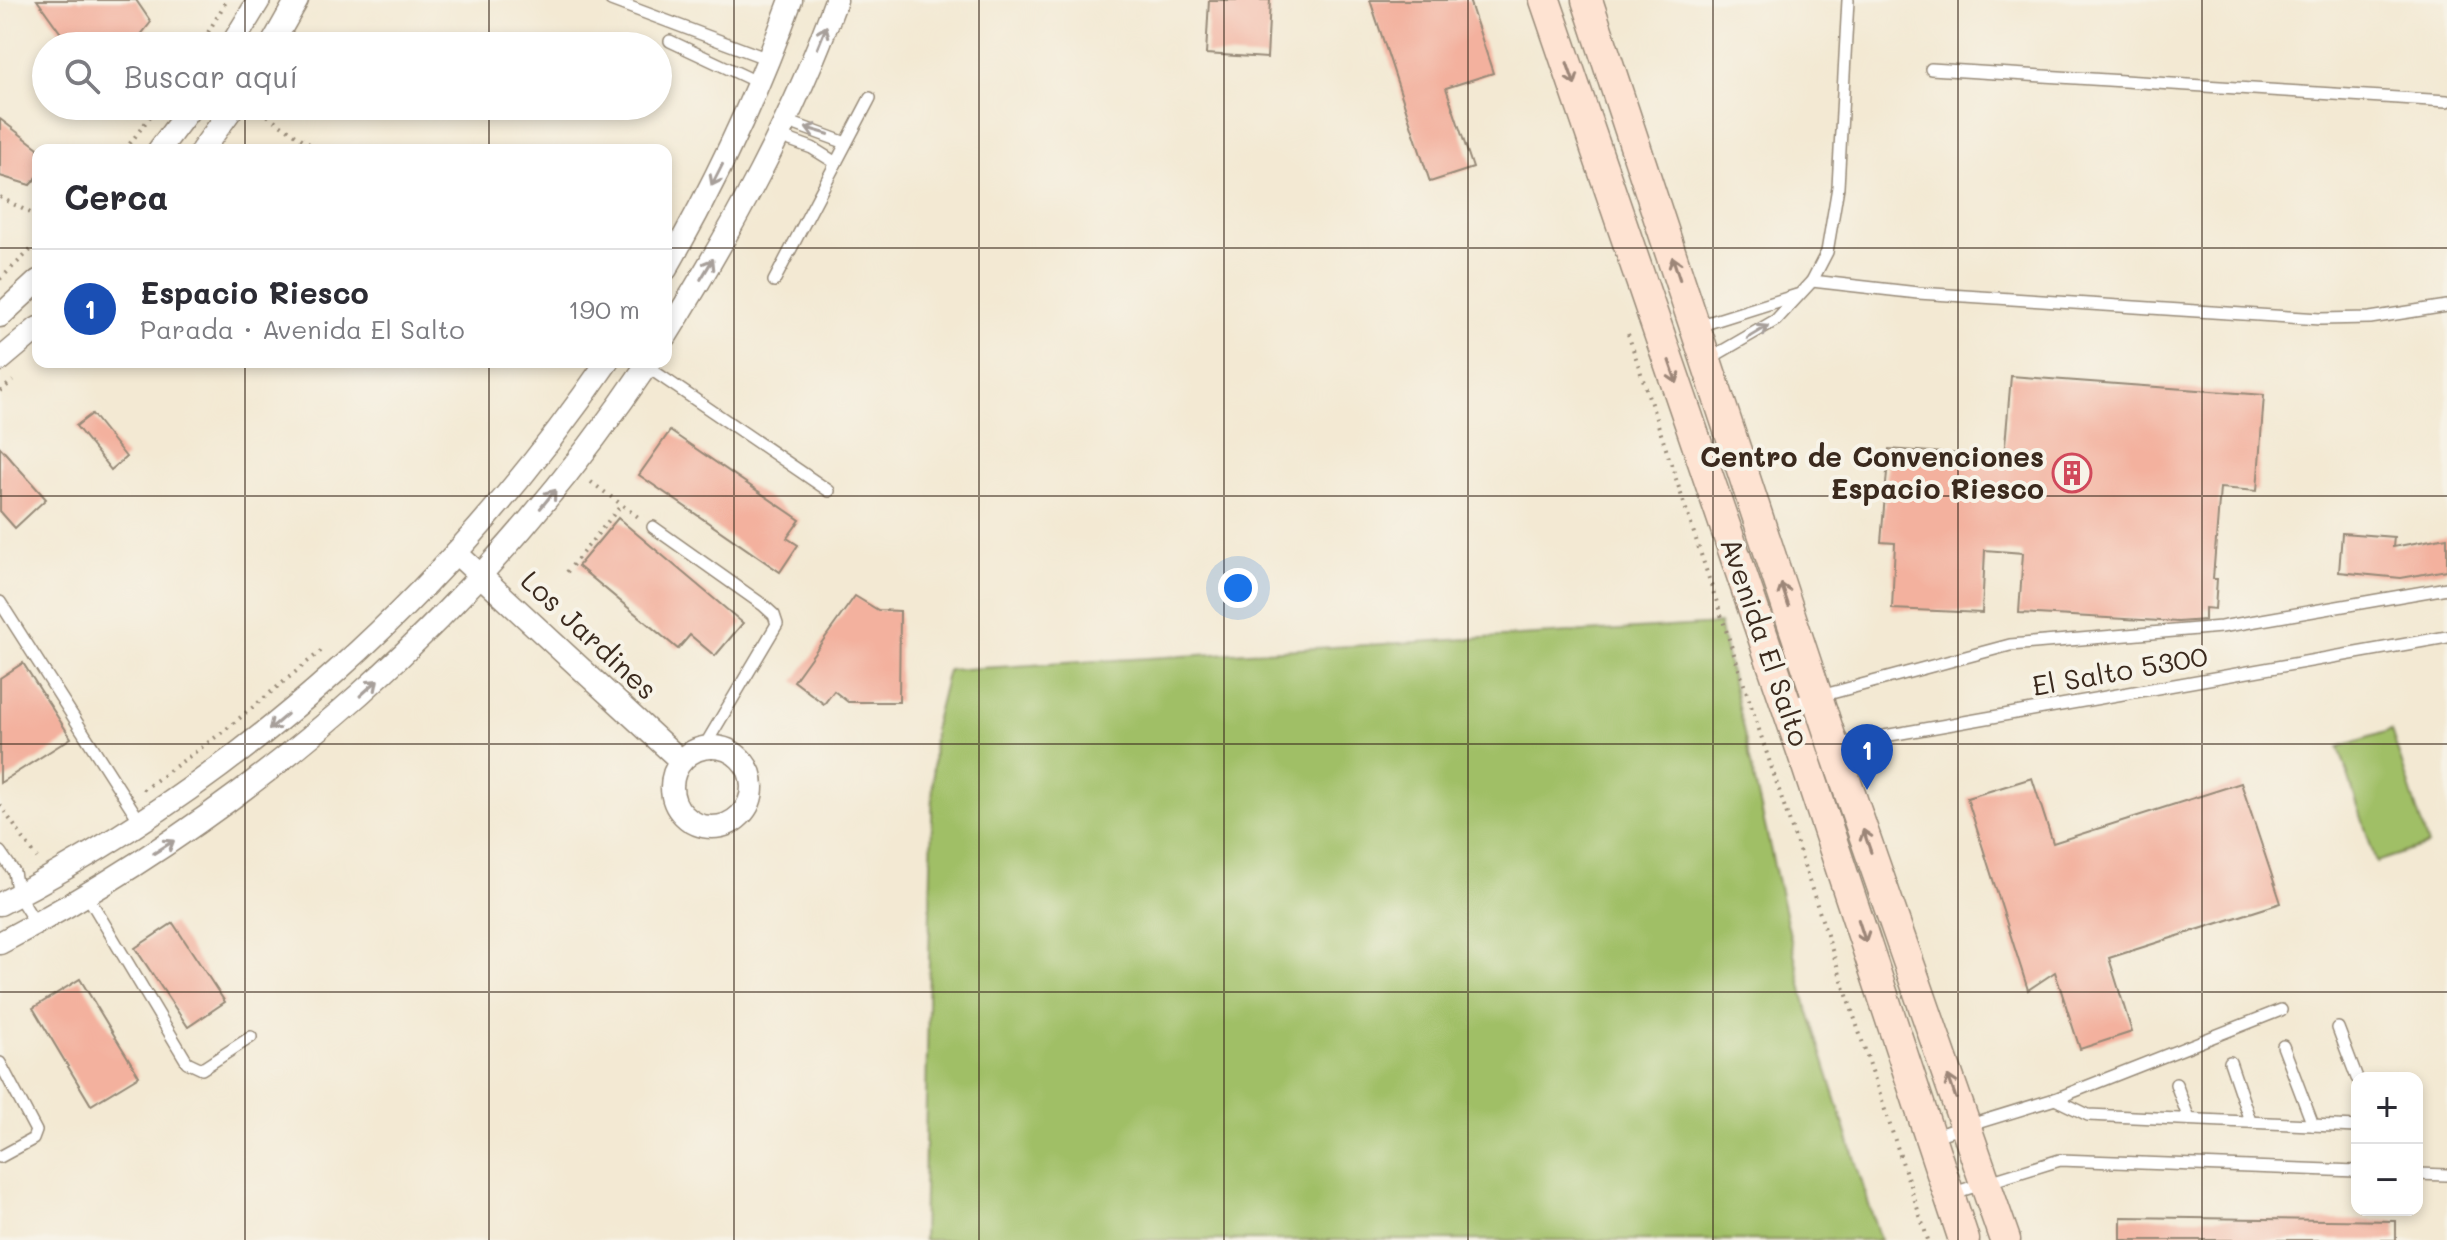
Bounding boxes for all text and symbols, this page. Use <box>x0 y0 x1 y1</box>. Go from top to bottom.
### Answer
one-way arrow <box>816 25 831 50</box>
search box <box>32 32 672 120</box>
icon: search <box>60 54 104 98</box>
text: Buscar aquí <box>124 56 298 96</box>
one-way arrow <box>1564 61 1579 86</box>
one-way arrow <box>804 123 830 138</box>
one-way arrow <box>709 163 724 187</box>
text: Cerca <box>64 174 168 219</box>
one-way arrow <box>1668 256 1683 281</box>
one-way arrow <box>699 258 715 281</box>
text: Espacio Riesco <box>140 272 369 312</box>
text: 1 <box>84 292 96 326</box>
text: 190 m <box>568 292 640 326</box>
text: Parada · Avenida El Salto <box>140 312 465 346</box>
one-way arrow <box>1746 323 1768 340</box>
one-way arrow <box>1667 360 1682 385</box>
place label: Centro de Convenciones Espacio Riesco <box>1700 438 2044 506</box>
building icon: Centro de Convenciones Espacio Riesco <box>2051 452 2093 494</box>
one-way arrow <box>539 489 556 510</box>
street label: Avenida El Salto <box>1713 533 1818 751</box>
street label: Los Jardines <box>514 562 665 707</box>
your location <box>1218 568 1258 608</box>
one-way arrow <box>1776 582 1791 607</box>
street label: El Salto 5300 <box>2029 637 2210 703</box>
one-way arrow <box>359 678 379 697</box>
one-way arrow <box>268 713 289 731</box>
pin: 1 <box>1841 724 1893 790</box>
one-way arrow <box>1858 829 1873 854</box>
one-way arrow <box>152 839 175 855</box>
one-way arrow <box>1855 918 1870 943</box>
map controls <box>2351 1072 2423 1216</box>
button: + <box>2351 1072 2423 1144</box>
one-way arrow <box>1944 1075 1959 1100</box>
button: − <box>2351 1144 2423 1216</box>

